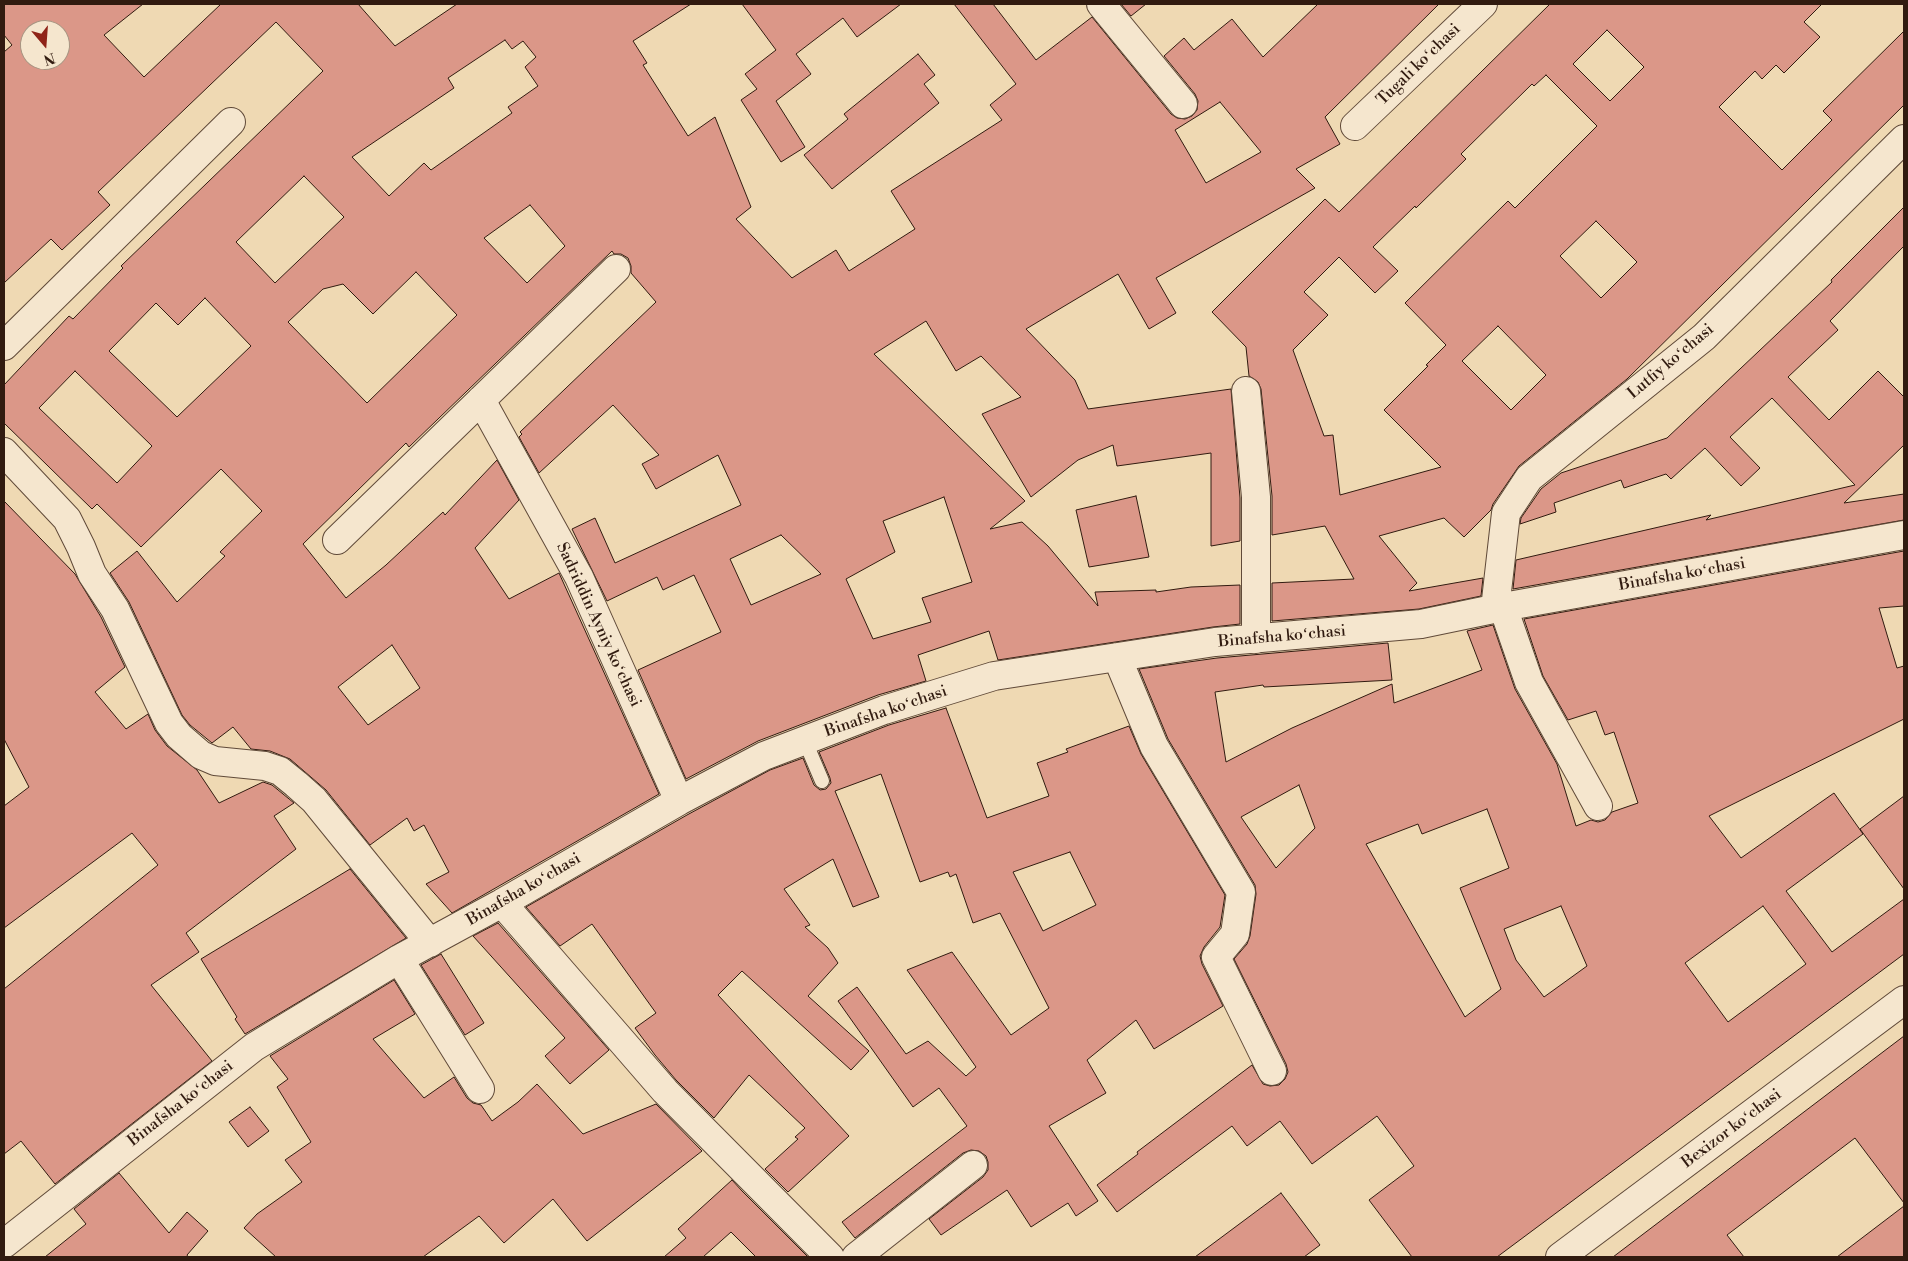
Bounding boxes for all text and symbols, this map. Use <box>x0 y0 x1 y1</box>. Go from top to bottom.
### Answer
north arrow <box>20 20 70 70</box>
street label: Tugali koʻchasi <box>1373 20 1465 110</box>
text: N <box>41 48 57 69</box>
street label: Lutfiy koʻchasi <box>1624 320 1718 404</box>
street label: Sadriddin Ayniy koʻchasi <box>551 540 645 710</box>
street label: Binafsha koʻchasi <box>1617 554 1747 596</box>
street label: Binafsha koʻchasi <box>1217 622 1347 652</box>
street label: Binafsha koʻchasi <box>822 682 950 742</box>
street label: Binafsha koʻchasi <box>464 850 584 930</box>
street label: Binafsha koʻchasi <box>125 1057 237 1151</box>
street label: Bexizor koʻchasi <box>1678 1085 1786 1173</box>

